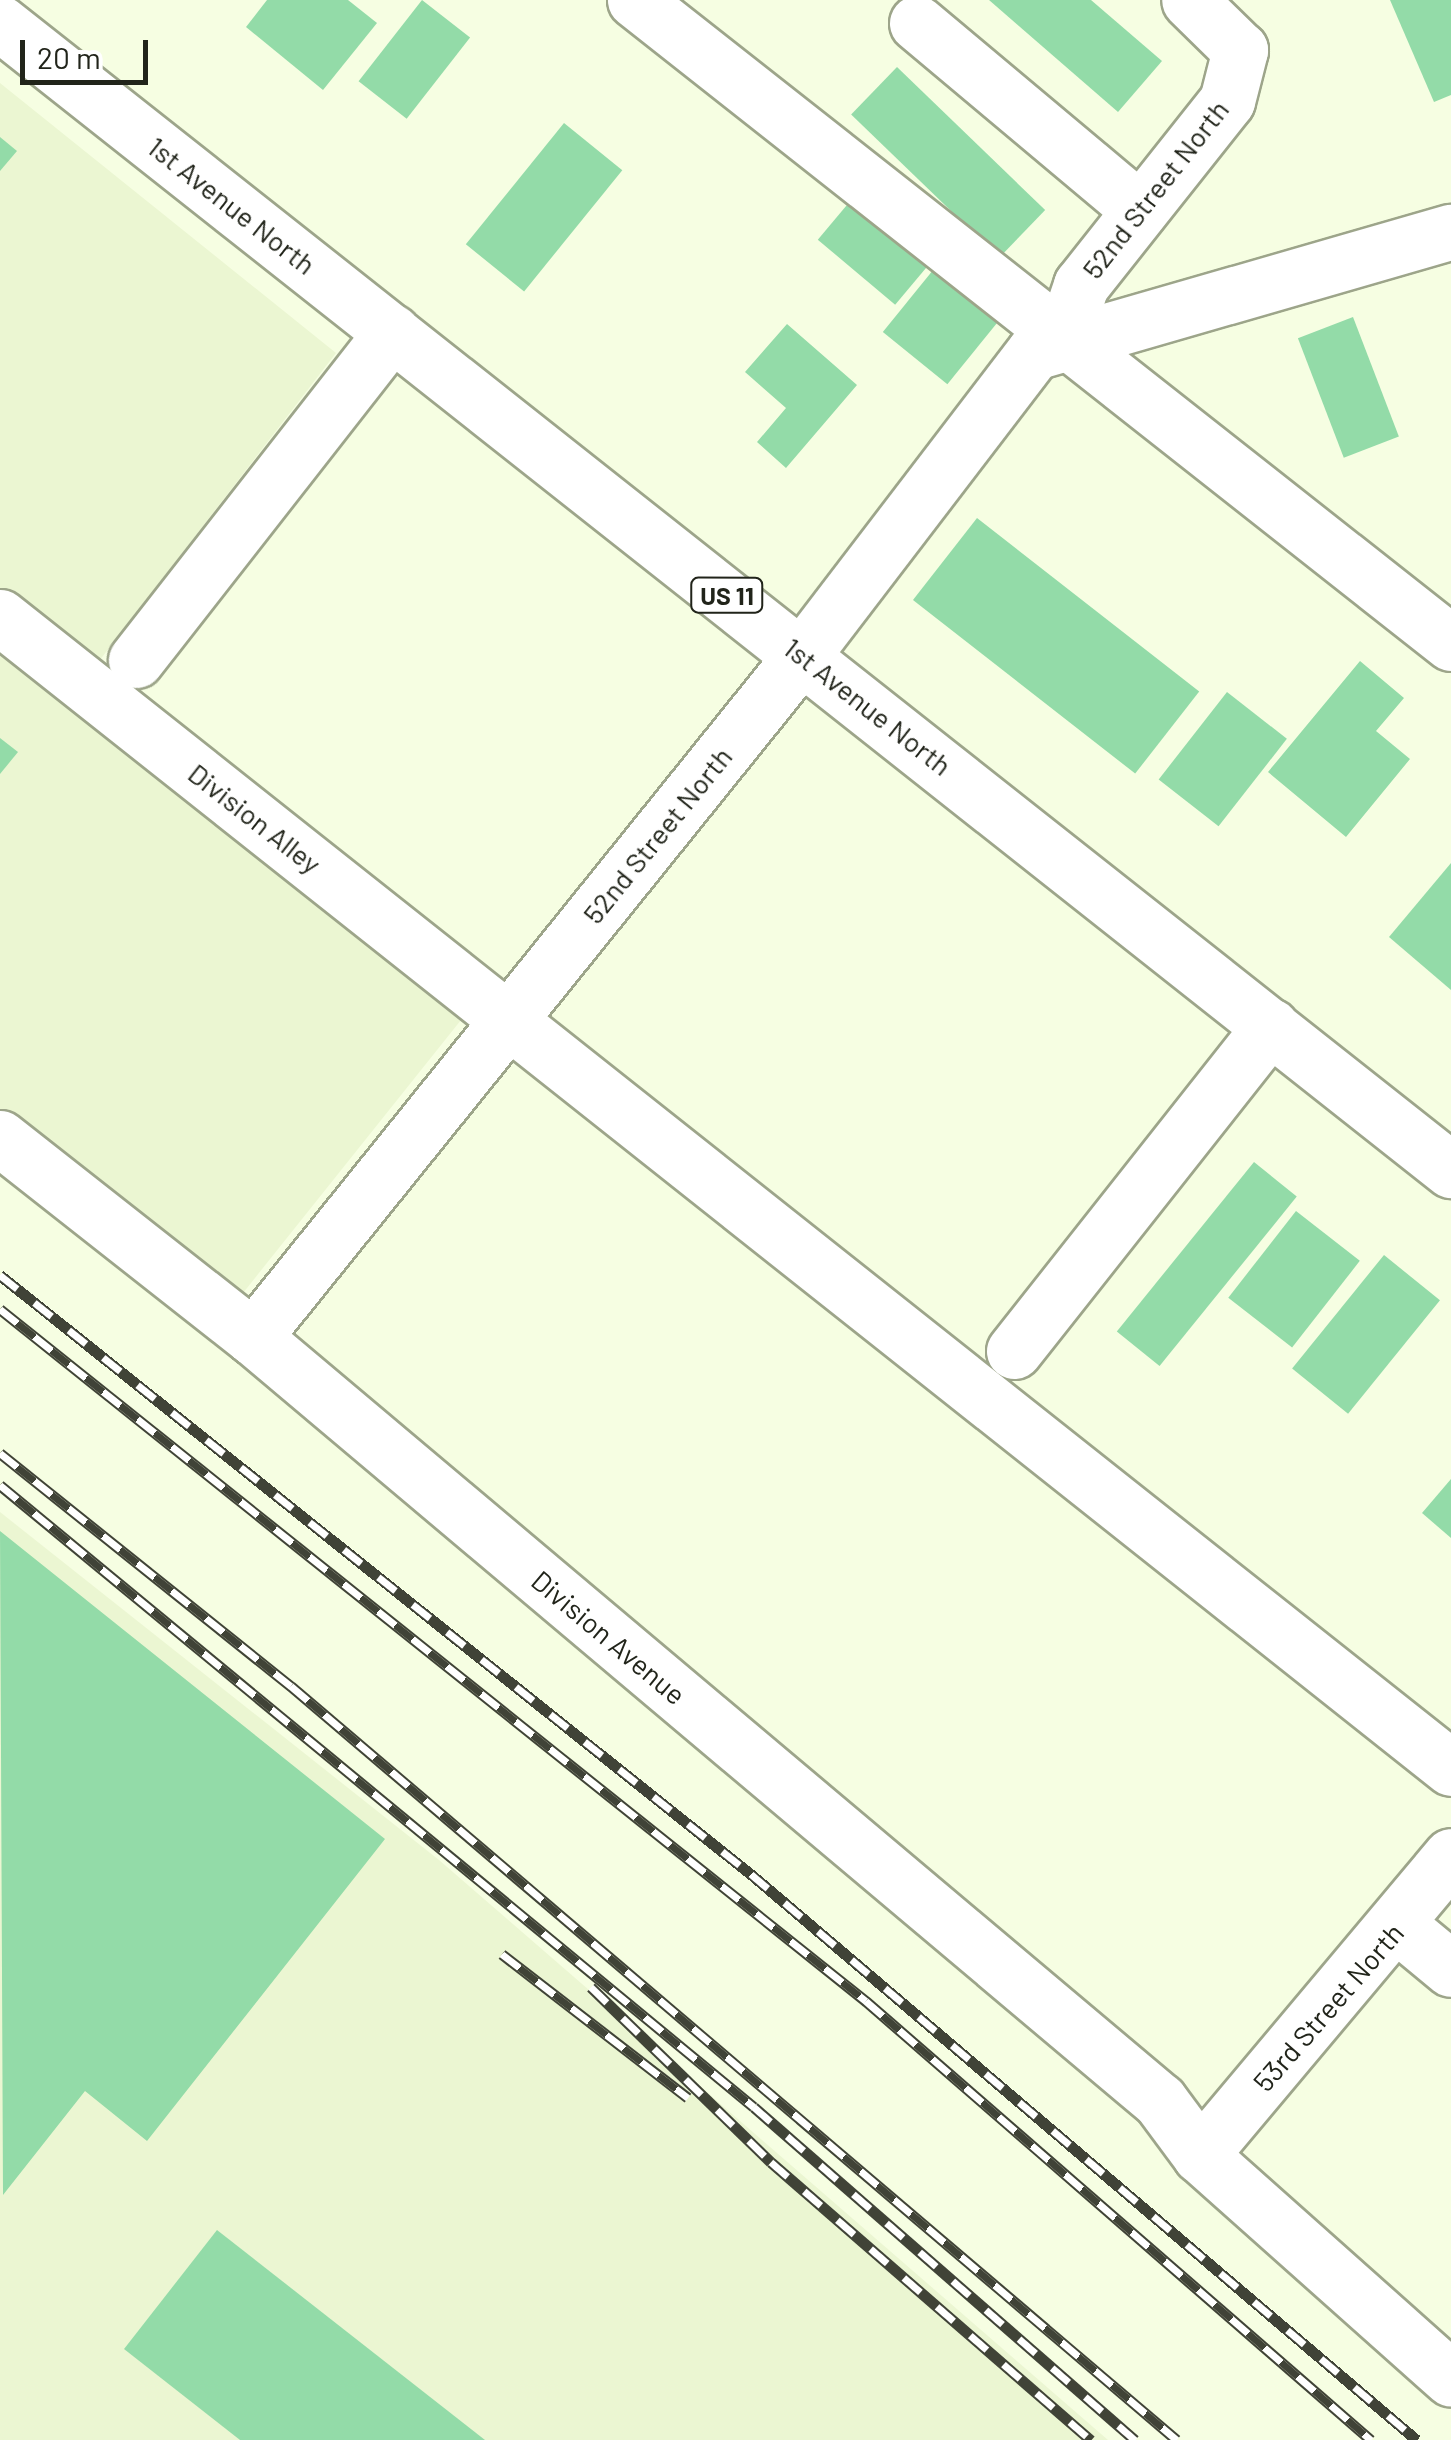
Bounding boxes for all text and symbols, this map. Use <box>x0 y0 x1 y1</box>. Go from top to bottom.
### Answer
scale bar <box>25 20 152 82</box>
text: 20 m <box>37 39 101 75</box>
street label: 52nd Street North <box>1075 93 1235 285</box>
street label: 1st Avenue North <box>141 129 323 281</box>
road number: US 11 <box>690 575 764 615</box>
street label: 1st Avenue North <box>777 630 959 782</box>
street label: 52nd Street North <box>576 740 738 930</box>
street label: Division Alley <box>182 756 328 880</box>
street label: Division Avenue <box>525 1563 693 1711</box>
street label: 53rd Street North <box>1246 1916 1410 2098</box>

